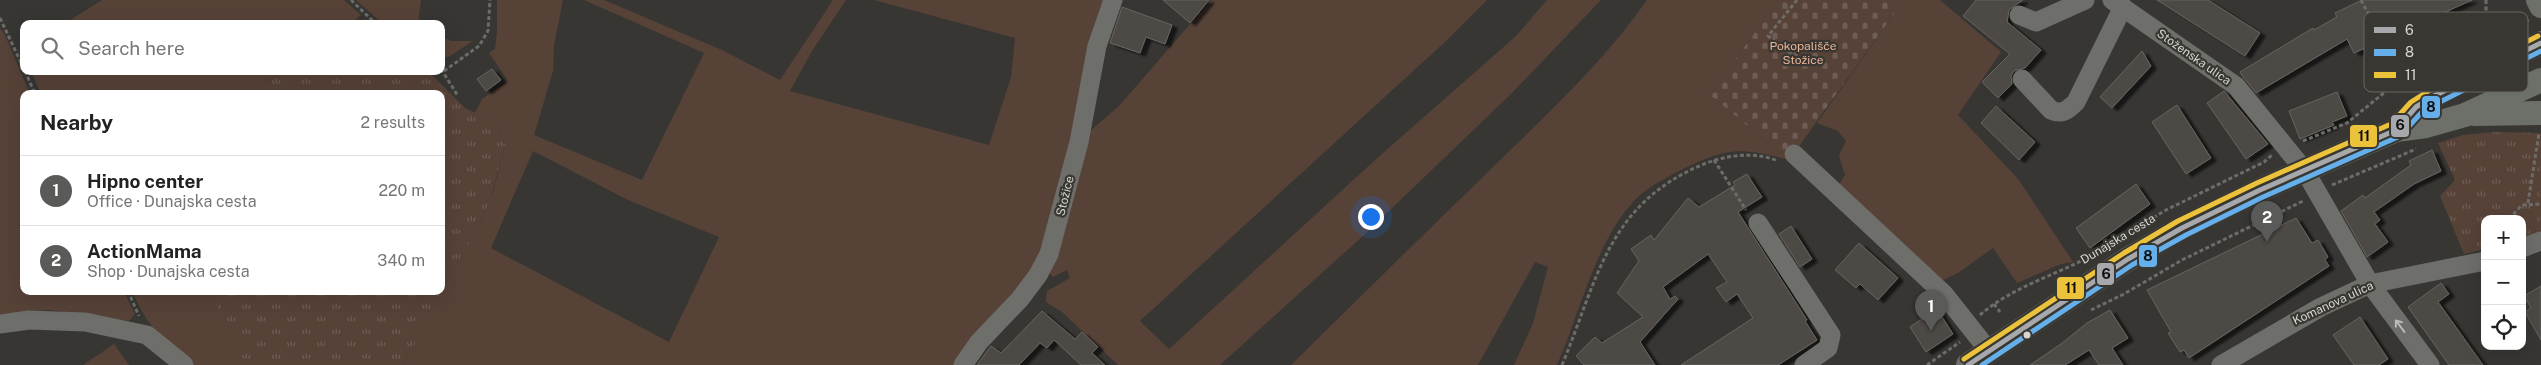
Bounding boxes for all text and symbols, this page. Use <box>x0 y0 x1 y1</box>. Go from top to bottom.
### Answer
legend <box>2364 12 2528 92</box>
search box <box>20 20 445 75</box>
text: 6 <box>2405 22 2414 38</box>
street label: Stoženska ulica <box>2154 26 2234 88</box>
icon: search <box>38 34 66 62</box>
text: Search here <box>78 37 185 59</box>
park label: Pokopališče Stožice <box>1769 39 1837 67</box>
text: 8 <box>2405 44 2414 60</box>
text: 11 <box>2405 67 2416 83</box>
line badge: 8 <box>2421 95 2441 119</box>
text: 8 <box>2426 99 2436 115</box>
text: Nearby <box>40 110 113 135</box>
text: 2 results <box>360 113 425 132</box>
line badge: 6 <box>2390 114 2410 138</box>
text: 6 <box>2395 117 2405 133</box>
line badge: 11 <box>2349 124 2378 148</box>
text: 11 <box>2358 128 2370 144</box>
text: Hipno center <box>87 170 203 192</box>
street label: Stožice <box>1053 174 1077 218</box>
text: 1 <box>53 181 59 200</box>
text: 220 m <box>378 181 425 200</box>
text: Office · Dunajska cesta <box>87 192 257 211</box>
pin: 2 <box>2251 201 2283 242</box>
your location <box>1358 204 1384 230</box>
street label: Dunajska cesta <box>2078 211 2158 267</box>
map controls <box>2481 215 2526 350</box>
button: + <box>2481 215 2526 260</box>
text: ActionMama <box>87 240 202 262</box>
line badge: 8 <box>2138 244 2158 268</box>
text: 8 <box>2143 248 2153 264</box>
text: 2 <box>51 251 61 270</box>
text: 340 m <box>377 251 425 270</box>
button: − <box>2481 260 2526 305</box>
text: Shop · Dunajska cesta <box>87 262 249 281</box>
line badge: 6 <box>2096 262 2115 286</box>
text: 6 <box>2101 266 2111 282</box>
line badge: 11 <box>2056 276 2085 300</box>
street label: Komanova ulica <box>2290 278 2376 328</box>
text: 11 <box>2065 280 2077 296</box>
pin: 1 <box>1915 290 1947 331</box>
button: locate <box>2481 305 2526 350</box>
one-way arrow <box>2395 320 2406 333</box>
unlabelled marker <box>2022 330 2032 340</box>

